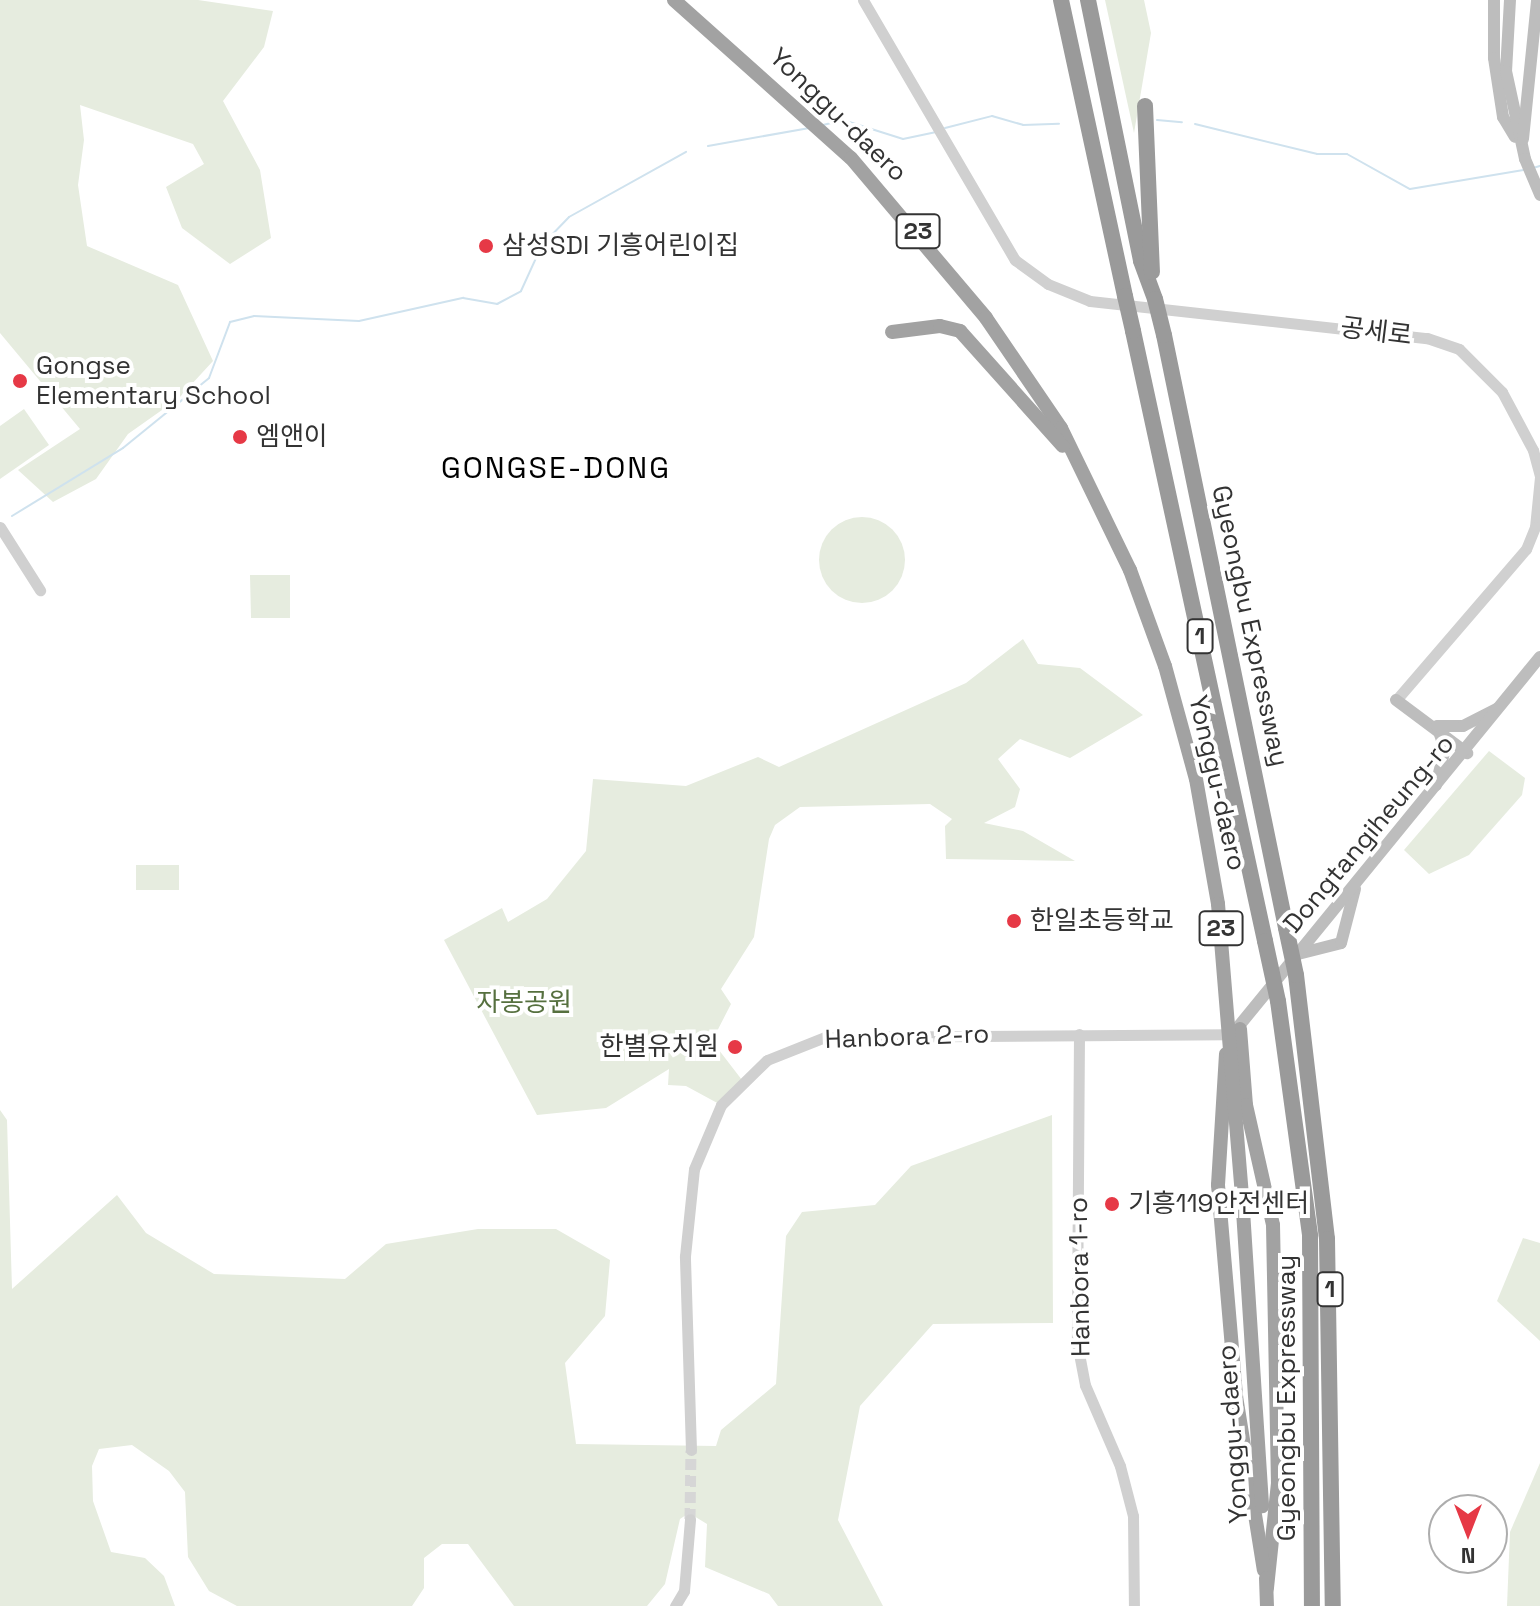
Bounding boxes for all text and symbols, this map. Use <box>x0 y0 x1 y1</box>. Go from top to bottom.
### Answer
street label: Yonggu-daero <box>763 42 913 188</box>
road number: 23 <box>894 211 942 251</box>
place label: 삼성SDI 기흥어린이집 <box>502 230 739 262</box>
marker: 삼성SDI 기흥어린이집 <box>477 237 495 255</box>
street label: 공세로 <box>1338 312 1414 352</box>
place label: Gongse Elementary School <box>36 350 271 412</box>
marker: Gongse Elementary School <box>11 372 29 390</box>
place label: 엠앤이 <box>256 421 328 453</box>
marker: 엠앤이 <box>231 428 249 446</box>
district label: GONGSE-DONG <box>441 450 671 486</box>
street label: Gyeongbu Expressway <box>1205 483 1295 769</box>
road number: 1 <box>1186 616 1214 656</box>
street label: Yonggu-daero <box>1182 692 1252 874</box>
street label: Dongtangiheung-ro <box>1277 729 1461 939</box>
place label: 한일초등학교 <box>1030 905 1174 937</box>
road number: 23 <box>1197 908 1245 948</box>
marker: 한일초등학교 <box>1005 912 1023 930</box>
park label: 자봉공원 <box>476 987 572 1019</box>
street label: Hanbora 2-ro <box>824 1019 990 1055</box>
place label: 한별유치원 <box>599 1031 719 1063</box>
marker: 한별유치원 <box>726 1038 744 1056</box>
place label: 기흥119안전센터 <box>1128 1188 1309 1220</box>
marker: 기흥119안전센터 <box>1103 1195 1121 1213</box>
street label: Hanbora 1-ro <box>1063 1197 1097 1357</box>
street label: Gyeongbu Expressway <box>1271 1255 1303 1541</box>
road number: 1 <box>1316 1269 1344 1309</box>
street label: Yonggu-daero <box>1211 1344 1255 1524</box>
north arrow <box>1428 1494 1508 1574</box>
text: N <box>1461 1542 1475 1570</box>

